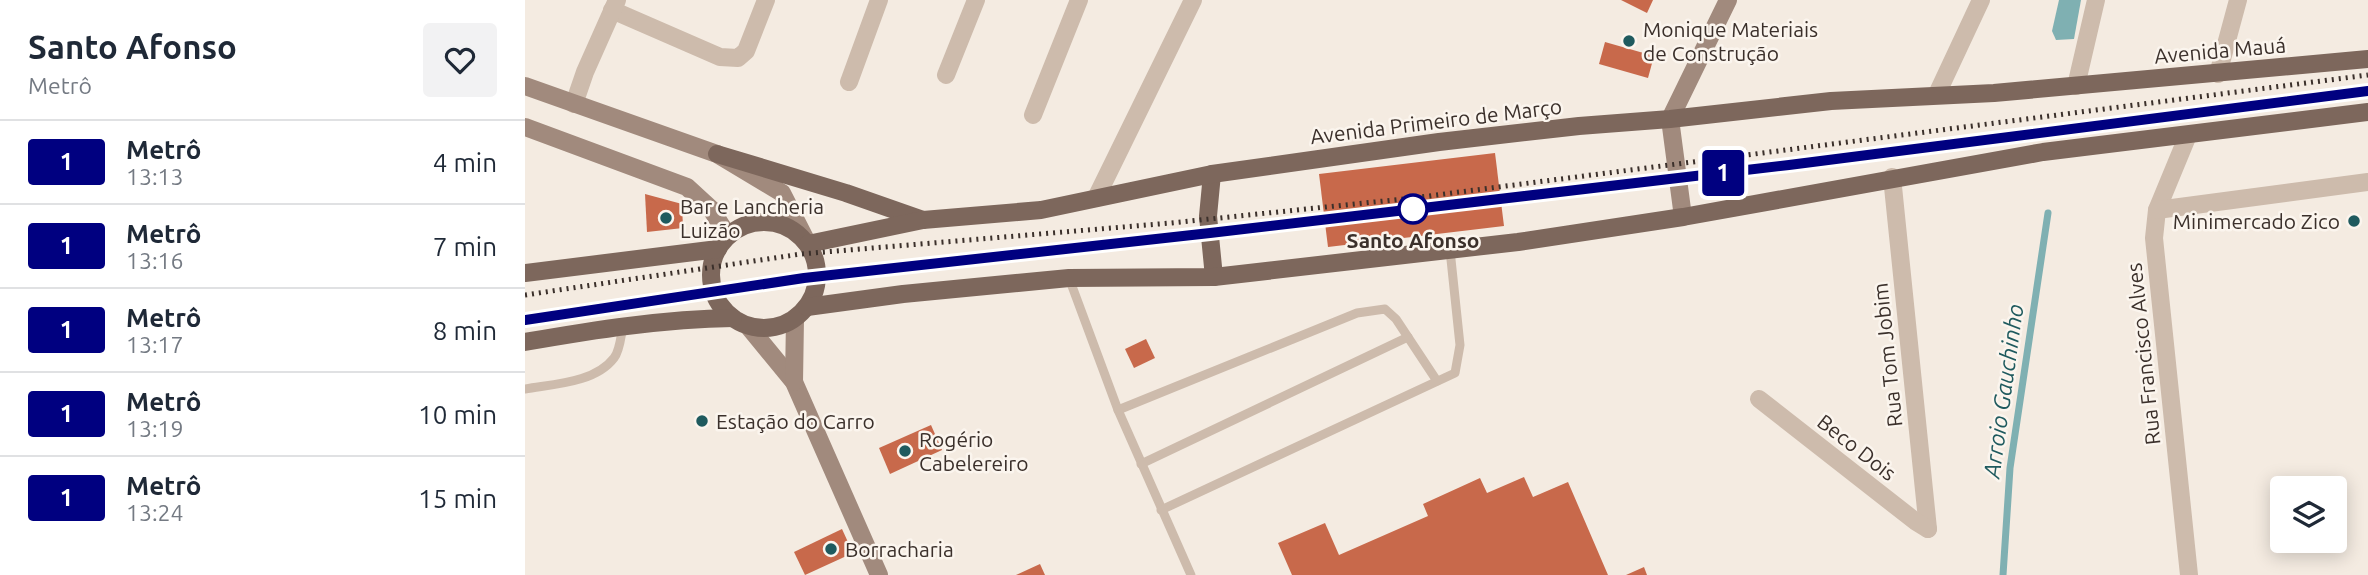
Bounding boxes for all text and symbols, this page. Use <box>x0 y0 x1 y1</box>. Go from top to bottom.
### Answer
place label: Monique Materiais de Construção <box>1643 17 1818 65</box>
button: heart <box>423 23 497 97</box>
text: Santo Afonso <box>28 28 237 65</box>
street label: Avenida Mauá <box>2153 32 2287 68</box>
marker: Monique Materiais de Construção <box>1621 33 1637 49</box>
text: Metrô <box>28 73 92 98</box>
street label: Avenida Primeiro de Março <box>1309 94 1563 148</box>
text: Metrô <box>126 135 201 164</box>
text: 1 <box>60 148 73 175</box>
text: 4 min <box>433 148 497 177</box>
line badge: 1 <box>1700 150 1746 196</box>
text: 1 <box>1716 159 1730 186</box>
text: 13:13 <box>126 164 184 189</box>
place label: Bar e Lancheria Luizão <box>680 194 824 242</box>
marker: Santo Afonso <box>1398 194 1428 224</box>
place label: Minimercado Zico <box>2173 209 2340 233</box>
marker: Bar e Lancheria Luizão <box>658 210 674 226</box>
marker: Minimercado Zico <box>2346 213 2362 229</box>
text: Metrô <box>126 219 201 248</box>
place label: Santo Afonso <box>1347 228 1479 252</box>
text: 1 <box>60 232 73 259</box>
text: 7 min <box>433 232 497 261</box>
text: 13:16 <box>126 248 184 273</box>
street label: Rua Francisco Alves <box>2122 262 2164 446</box>
street label: Rua Tom Jobim <box>1868 282 1906 428</box>
water label: Arroio Gauchinho <box>1978 302 2028 481</box>
text: Metrô <box>126 303 201 332</box>
text: 1 <box>60 316 73 343</box>
text: 8 min <box>433 316 497 345</box>
text: 13:17 <box>126 332 184 357</box>
text: Metrô <box>126 387 201 416</box>
text: 1 <box>60 400 73 427</box>
text: 10 min <box>418 400 497 429</box>
place label: Estação do Carro <box>716 409 875 433</box>
street label: Beco Dois <box>1813 409 1901 485</box>
marker: Estação do Carro <box>694 413 710 429</box>
text: 13:19 <box>126 416 184 441</box>
place label: Rogério Cabelereiro <box>919 427 1029 475</box>
marker: Rogério Cabelereiro <box>897 443 913 459</box>
text: Metrô <box>126 471 201 500</box>
map controls <box>2270 476 2347 553</box>
button: layers <box>2270 476 2347 553</box>
text: 1 <box>60 484 73 511</box>
text: 15 min <box>418 484 497 513</box>
text: 13:24 <box>126 500 184 525</box>
place label: Borracharia <box>845 537 954 561</box>
marker: Borracharia <box>823 541 839 557</box>

